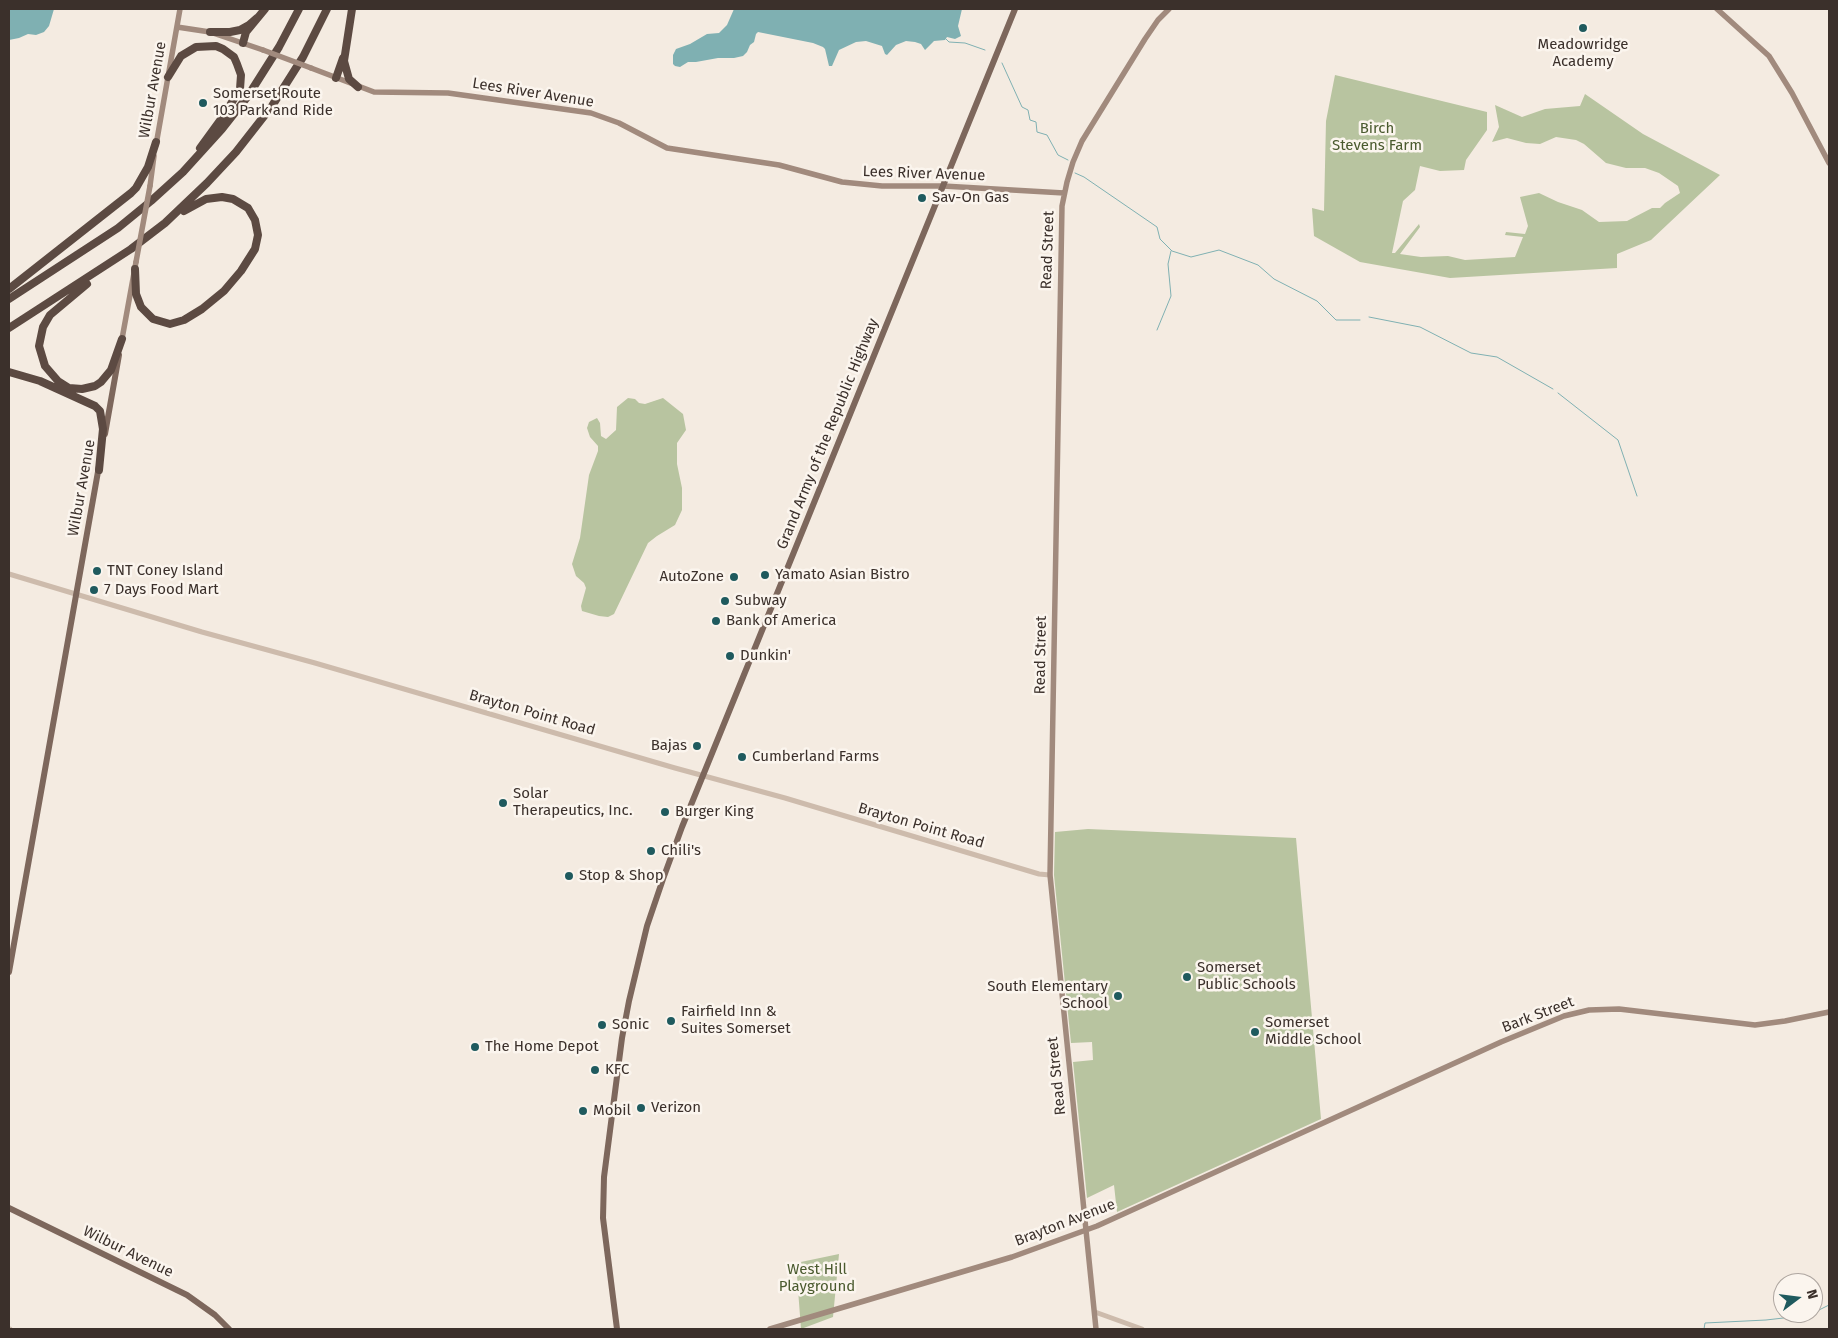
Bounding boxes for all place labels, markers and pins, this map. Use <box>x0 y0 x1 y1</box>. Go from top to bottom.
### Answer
marker: Meadowridge Academy <box>1577 22 1589 34</box>
place label: Meadowridge Academy <box>1537 36 1629 71</box>
place label: Somerset Route 103 Park and Ride <box>213 85 333 120</box>
marker: Somerset Route 103 Park and Ride <box>197 97 209 109</box>
place label: Sav-On Gas <box>932 189 1009 207</box>
marker: Sav-On Gas <box>916 192 928 204</box>
place label: TNT Coney Island <box>107 562 224 580</box>
marker: TNT Coney Island <box>91 565 103 577</box>
place label: Yamato Asian Bistro <box>775 566 910 584</box>
place label: AutoZone <box>660 568 724 586</box>
marker: Yamato Asian Bistro <box>759 569 771 581</box>
marker: AutoZone <box>728 571 740 583</box>
place label: 7 Days Food Mart <box>104 581 219 599</box>
marker: 7 Days Food Mart <box>88 584 100 596</box>
place label: Subway <box>735 592 787 610</box>
marker: Subway <box>719 595 731 607</box>
place label: Bank of America <box>726 612 836 630</box>
marker: Bank of America <box>710 615 722 627</box>
place label: Dunkin' <box>740 647 791 665</box>
marker: Dunkin' <box>724 650 736 662</box>
place label: Bajas <box>651 737 687 755</box>
marker: Bajas <box>691 740 703 752</box>
place label: Cumberland Farms <box>752 748 879 766</box>
marker: Cumberland Farms <box>736 751 748 763</box>
place label: Solar Therapeutics, Inc. <box>513 785 632 820</box>
marker: Solar Therapeutics, Inc. <box>497 797 509 809</box>
place label: Burger King <box>675 803 754 821</box>
marker: Burger King <box>659 806 671 818</box>
place label: Chili's <box>661 842 701 860</box>
marker: Chili's <box>645 845 657 857</box>
place label: Stop & Shop <box>579 867 664 885</box>
marker: Stop & Shop <box>563 870 575 882</box>
place label: Somerset Public Schools <box>1197 959 1296 994</box>
marker: Somerset Public Schools <box>1181 971 1193 983</box>
place label: South Elementary School <box>987 978 1108 1013</box>
marker: South Elementary School <box>1112 990 1124 1002</box>
place label: Fairfield Inn & Suites Somerset <box>681 1003 791 1038</box>
place label: Somerset Middle School <box>1265 1014 1361 1049</box>
marker: Fairfield Inn & Suites Somerset <box>665 1015 677 1027</box>
place label: Sonic <box>612 1016 649 1034</box>
marker: Sonic <box>596 1019 608 1031</box>
marker: Somerset Middle School <box>1249 1026 1261 1038</box>
place label: The Home Depot <box>485 1038 599 1056</box>
marker: The Home Depot <box>469 1041 481 1053</box>
place label: KFC <box>605 1061 629 1079</box>
marker: KFC <box>589 1064 601 1076</box>
place label: Verizon <box>651 1099 701 1117</box>
place label: Mobil <box>593 1102 631 1120</box>
marker: Verizon <box>635 1102 647 1114</box>
marker: Mobil <box>577 1105 589 1117</box>

